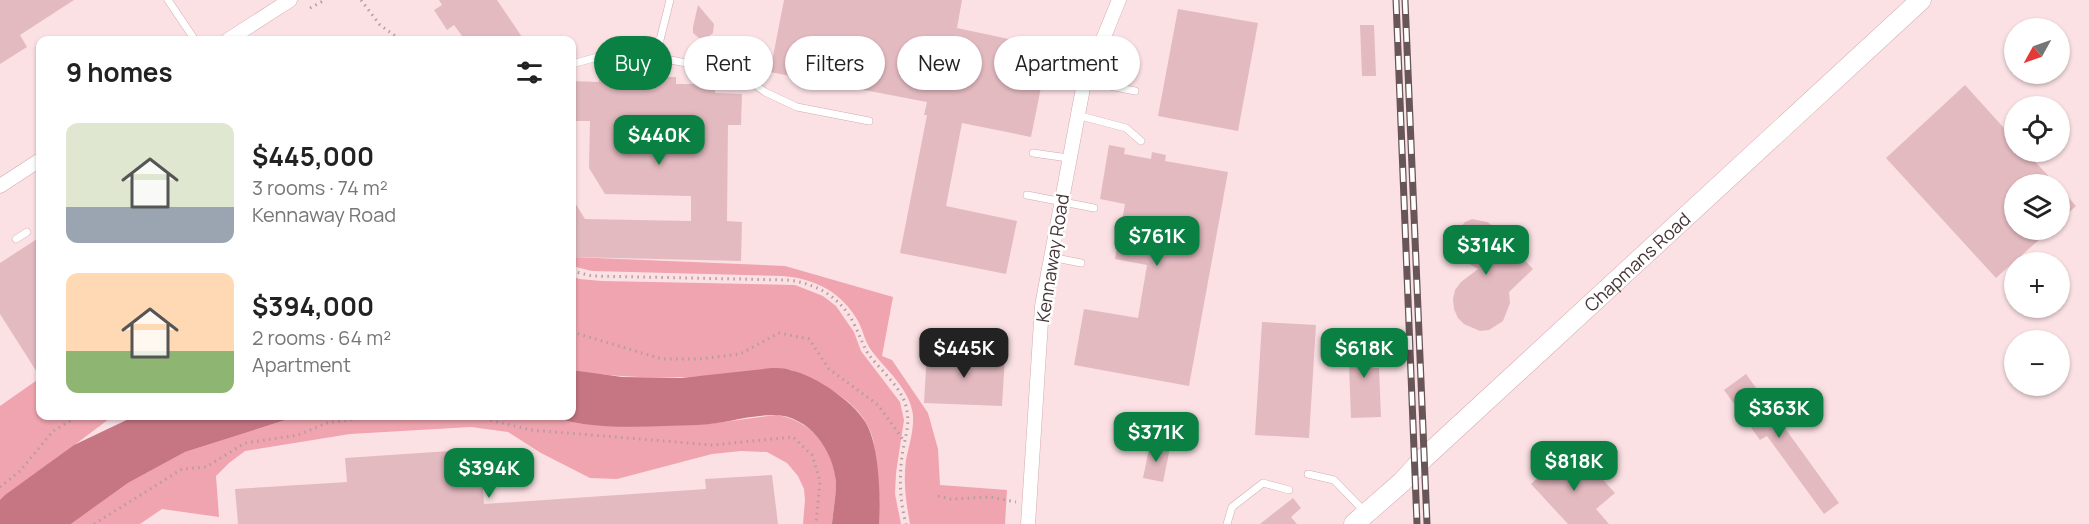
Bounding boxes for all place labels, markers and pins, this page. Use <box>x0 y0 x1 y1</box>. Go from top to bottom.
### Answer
pin: $440K <box>617 115 701 166</box>
pin: $761K <box>1115 216 1199 267</box>
pin: $314K <box>1444 225 1528 276</box>
pin: $445K <box>922 328 1006 379</box>
pin: $618K <box>1322 328 1406 379</box>
pin: $363K <box>1737 388 1821 439</box>
pin: $371K <box>1114 412 1198 463</box>
pin: $818K <box>1532 441 1616 492</box>
pin: $394K <box>447 448 531 499</box>

